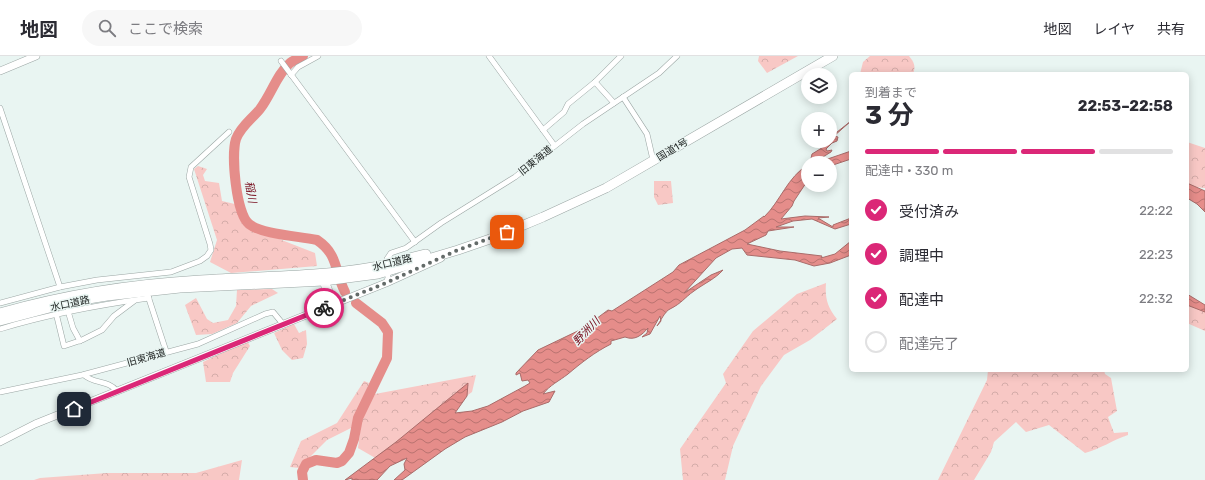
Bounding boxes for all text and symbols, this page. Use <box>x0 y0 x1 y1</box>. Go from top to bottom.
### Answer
search box <box>82 10 362 46</box>
icon: search <box>96 17 118 39</box>
text: 地図 <box>20 18 58 41</box>
text: ここで検索 <box>128 20 203 38</box>
text: 地図 <box>1043 21 1071 38</box>
text: レイヤ <box>1093 21 1135 38</box>
text: 共有 <box>1157 21 1185 38</box>
map controls <box>801 68 837 192</box>
button: layers <box>801 68 837 104</box>
text: 到着まで <box>865 85 917 100</box>
text: 22:53–22:58 <box>1078 97 1173 115</box>
text: 3 分 <box>865 100 914 131</box>
button: + <box>801 112 837 148</box>
street label: 国道1号 <box>655 136 690 164</box>
street label: 旧東海道 <box>516 144 555 178</box>
button: − <box>801 156 837 192</box>
text: 配達中 · 330 m <box>865 163 953 178</box>
water label: 稲川 <box>242 180 259 205</box>
icon: check <box>865 199 887 221</box>
text: 受付済み <box>899 203 959 221</box>
text: 22:22 <box>1139 203 1173 218</box>
pin <box>490 215 524 249</box>
icon: bag <box>496 221 518 243</box>
icon: check <box>865 243 887 265</box>
text: 調理中 <box>899 247 944 265</box>
text: 22:23 <box>1139 247 1173 262</box>
street label: 水口道路 <box>371 252 413 274</box>
icon: check <box>865 287 887 309</box>
courier <box>304 288 344 328</box>
text: 配達中 <box>899 291 944 309</box>
text: 22:32 <box>1139 291 1173 306</box>
street label: 水口道路 <box>49 294 91 314</box>
icon: bike <box>313 297 335 319</box>
water label: 野洲川 <box>570 314 603 348</box>
text: 配達完了 <box>899 335 959 353</box>
street label: 旧東海道 <box>125 347 167 369</box>
pin <box>57 392 91 426</box>
icon: home <box>63 398 85 420</box>

